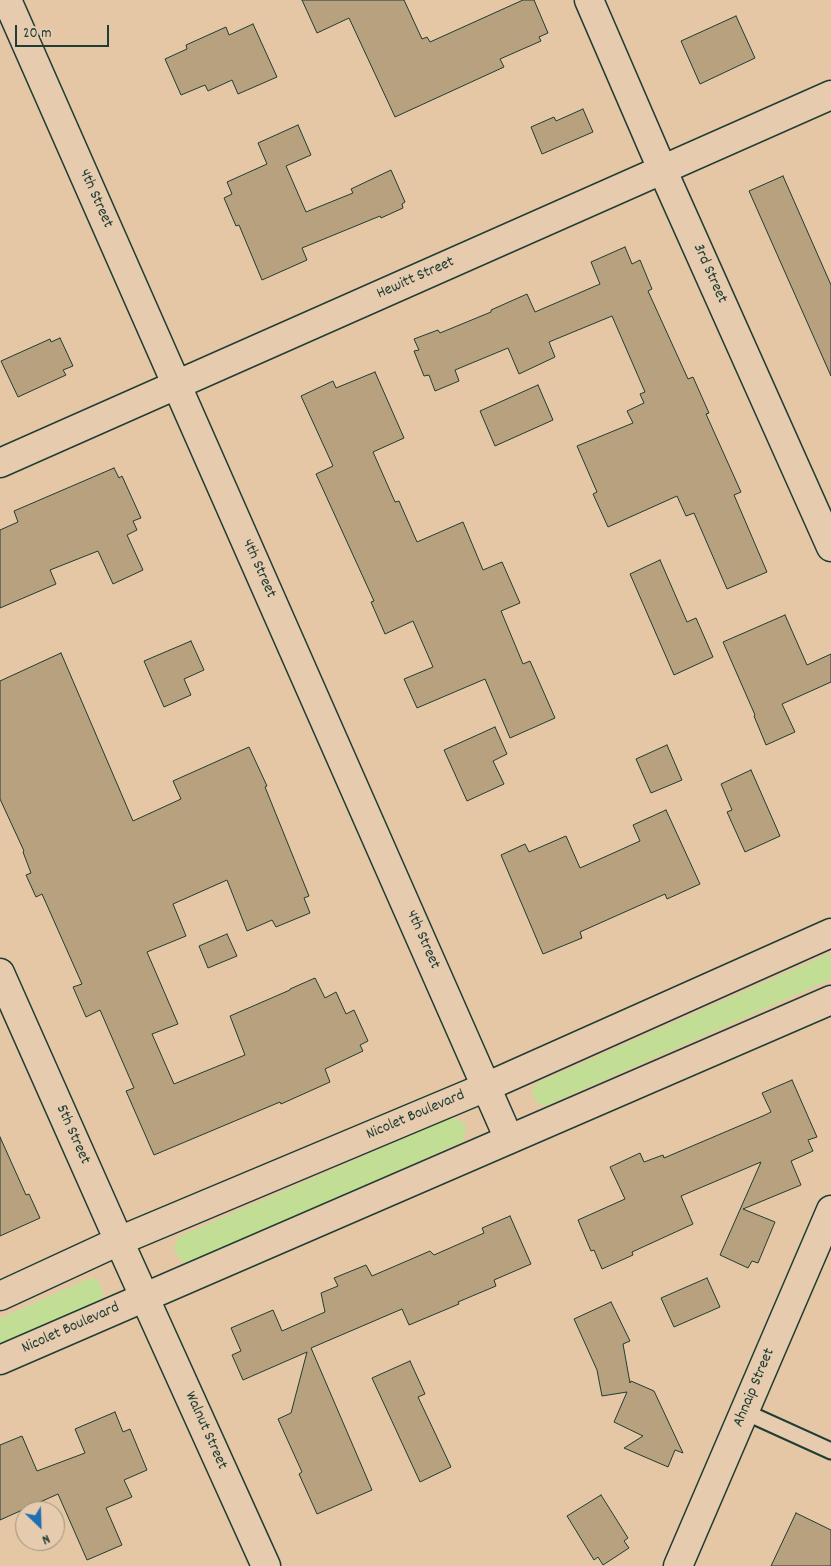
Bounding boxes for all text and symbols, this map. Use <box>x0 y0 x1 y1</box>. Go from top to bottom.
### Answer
scale bar <box>18 15 111 47</box>
text: 20 m <box>23 23 51 45</box>
street label: 4th Street <box>74 167 116 231</box>
street label: 3rd Street <box>687 241 731 307</box>
street label: Hewitt Street <box>374 253 458 305</box>
street label: 4th Street <box>237 537 279 601</box>
street label: 4th Street <box>401 908 443 972</box>
street label: Nicolet Boulevard <box>364 1087 468 1145</box>
street label: 5th Street <box>50 1102 94 1168</box>
street label: Nicolet Boulevard <box>19 1299 123 1359</box>
street label: Ahnaip Street <box>730 1346 780 1430</box>
street label: Walnut Street <box>179 1389 231 1473</box>
north arrow <box>15 1501 65 1551</box>
text: N <box>38 1528 53 1549</box>

